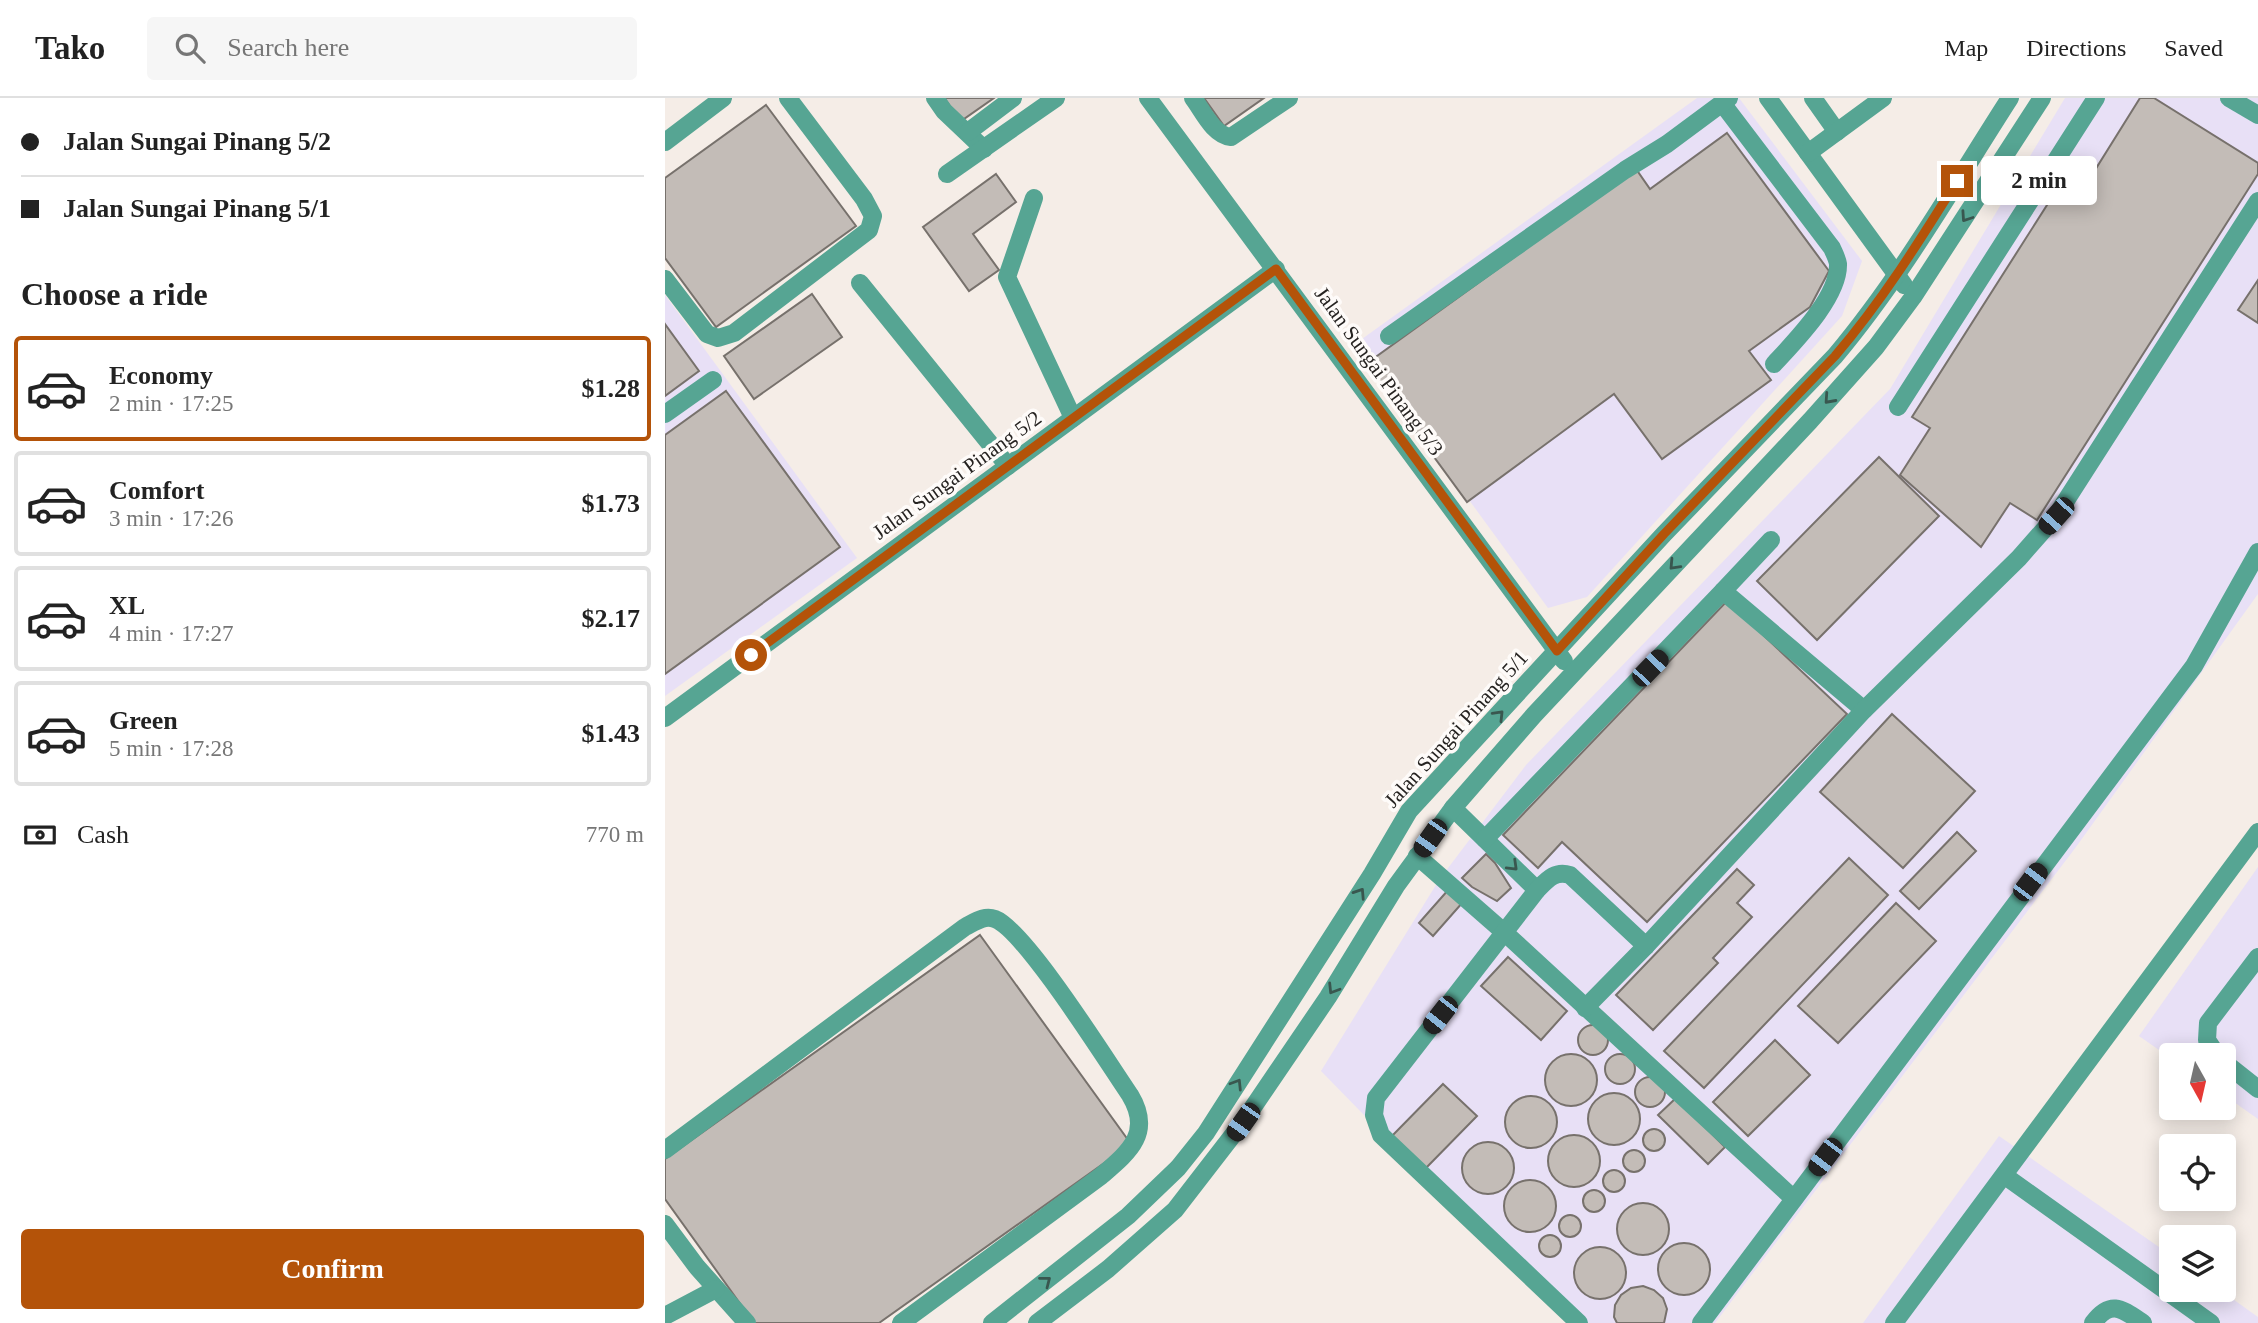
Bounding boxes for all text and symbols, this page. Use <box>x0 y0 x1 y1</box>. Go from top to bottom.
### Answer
search box <box>147 17 637 80</box>
icon: search <box>171 29 209 67</box>
text: Tako <box>35 30 105 66</box>
text: Search here <box>227 33 349 62</box>
text: Map <box>1944 35 1988 61</box>
text: Directions <box>2026 35 2126 61</box>
text: Saved <box>2164 35 2223 61</box>
text: Jalan Sungai Pinang 5/2 <box>63 127 331 156</box>
callout: 2 min <box>1981 156 2097 206</box>
route end <box>1941 165 1973 197</box>
text: 2 min <box>2011 168 2067 193</box>
text: Jalan Sungai Pinang 5/1 <box>63 194 331 223</box>
one-way arrow <box>1962 209 1974 222</box>
text: Choose a ride <box>21 276 208 312</box>
street label: Jalan Sungai Pinang 5/3 <box>1310 282 1448 460</box>
icon: car <box>25 357 88 420</box>
text: Economy <box>109 361 213 390</box>
text: $1.28 <box>582 374 640 403</box>
text: 2 min · 17:25 <box>109 391 234 416</box>
one-way arrow <box>1825 391 1838 404</box>
street label: Jalan Sungai Pinang 5/2 <box>868 406 1046 544</box>
icon: car <box>25 472 88 535</box>
text: Comfort <box>109 476 204 505</box>
text: $1.73 <box>582 489 640 518</box>
car <box>2035 493 2078 539</box>
text: 3 min · 17:26 <box>109 506 234 531</box>
one-way arrow <box>1670 557 1683 570</box>
icon: car <box>25 587 88 650</box>
text: XL <box>109 591 145 620</box>
text: $2.17 <box>582 604 640 633</box>
text: 4 min · 17:27 <box>109 621 234 646</box>
route start <box>735 639 767 671</box>
street label: Jalan Sungai Pinang 5/1 <box>1379 646 1533 812</box>
car <box>1628 646 1673 690</box>
icon: car <box>25 702 88 765</box>
text: Green <box>109 706 178 735</box>
one-way arrow <box>1490 710 1503 723</box>
text: $1.43 <box>582 719 640 748</box>
text: 5 min · 17:28 <box>109 736 234 761</box>
car <box>1410 815 1451 861</box>
icon: cash <box>21 816 59 854</box>
text: Cash <box>77 820 129 849</box>
text: 770 m <box>586 822 644 847</box>
one-way arrow <box>1505 858 1517 870</box>
car <box>2009 859 2052 905</box>
one-way arrow <box>1352 888 1364 901</box>
one-way arrow <box>1328 981 1341 994</box>
car <box>1419 992 1462 1038</box>
north arrow <box>2159 1043 2237 1120</box>
map controls <box>2159 1043 2236 1302</box>
one-way arrow <box>1228 1079 1241 1092</box>
car <box>1223 1099 1264 1145</box>
car <box>1804 1134 1847 1180</box>
button: locate <box>2159 1134 2236 1211</box>
button: layers <box>2159 1225 2236 1302</box>
button: Confirm <box>21 1229 644 1309</box>
one-way arrow <box>1038 1276 1051 1289</box>

